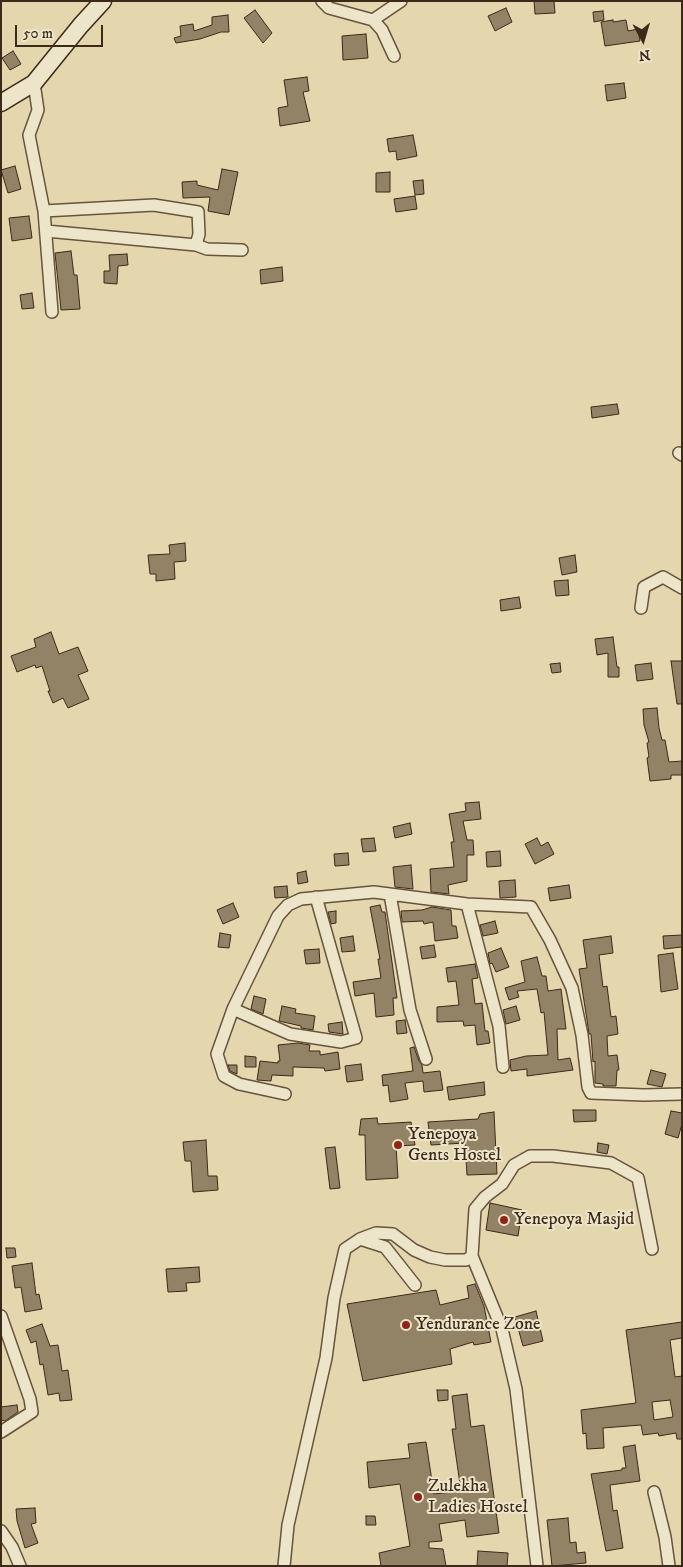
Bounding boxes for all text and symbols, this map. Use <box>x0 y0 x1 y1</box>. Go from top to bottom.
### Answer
scale bar <box>18 15 105 47</box>
north arrow <box>618 15 668 65</box>
text: 50 m <box>23 24 53 43</box>
text: N <box>638 45 651 64</box>
place label: Yenepoya Gents Hostel <box>408 1124 501 1166</box>
marker: Yenepoya Gents Hostel <box>392 1139 404 1151</box>
place label: Yenepoya Masjid <box>514 1209 634 1231</box>
marker: Yenepoya Masjid <box>498 1214 510 1226</box>
place label: Yendurance Zone <box>416 1314 541 1336</box>
marker: Yendurance Zone <box>400 1319 412 1331</box>
place label: Zulekha Ladies Hostel <box>428 1476 528 1518</box>
marker: Zulekha Ladies Hostel <box>412 1491 424 1503</box>

